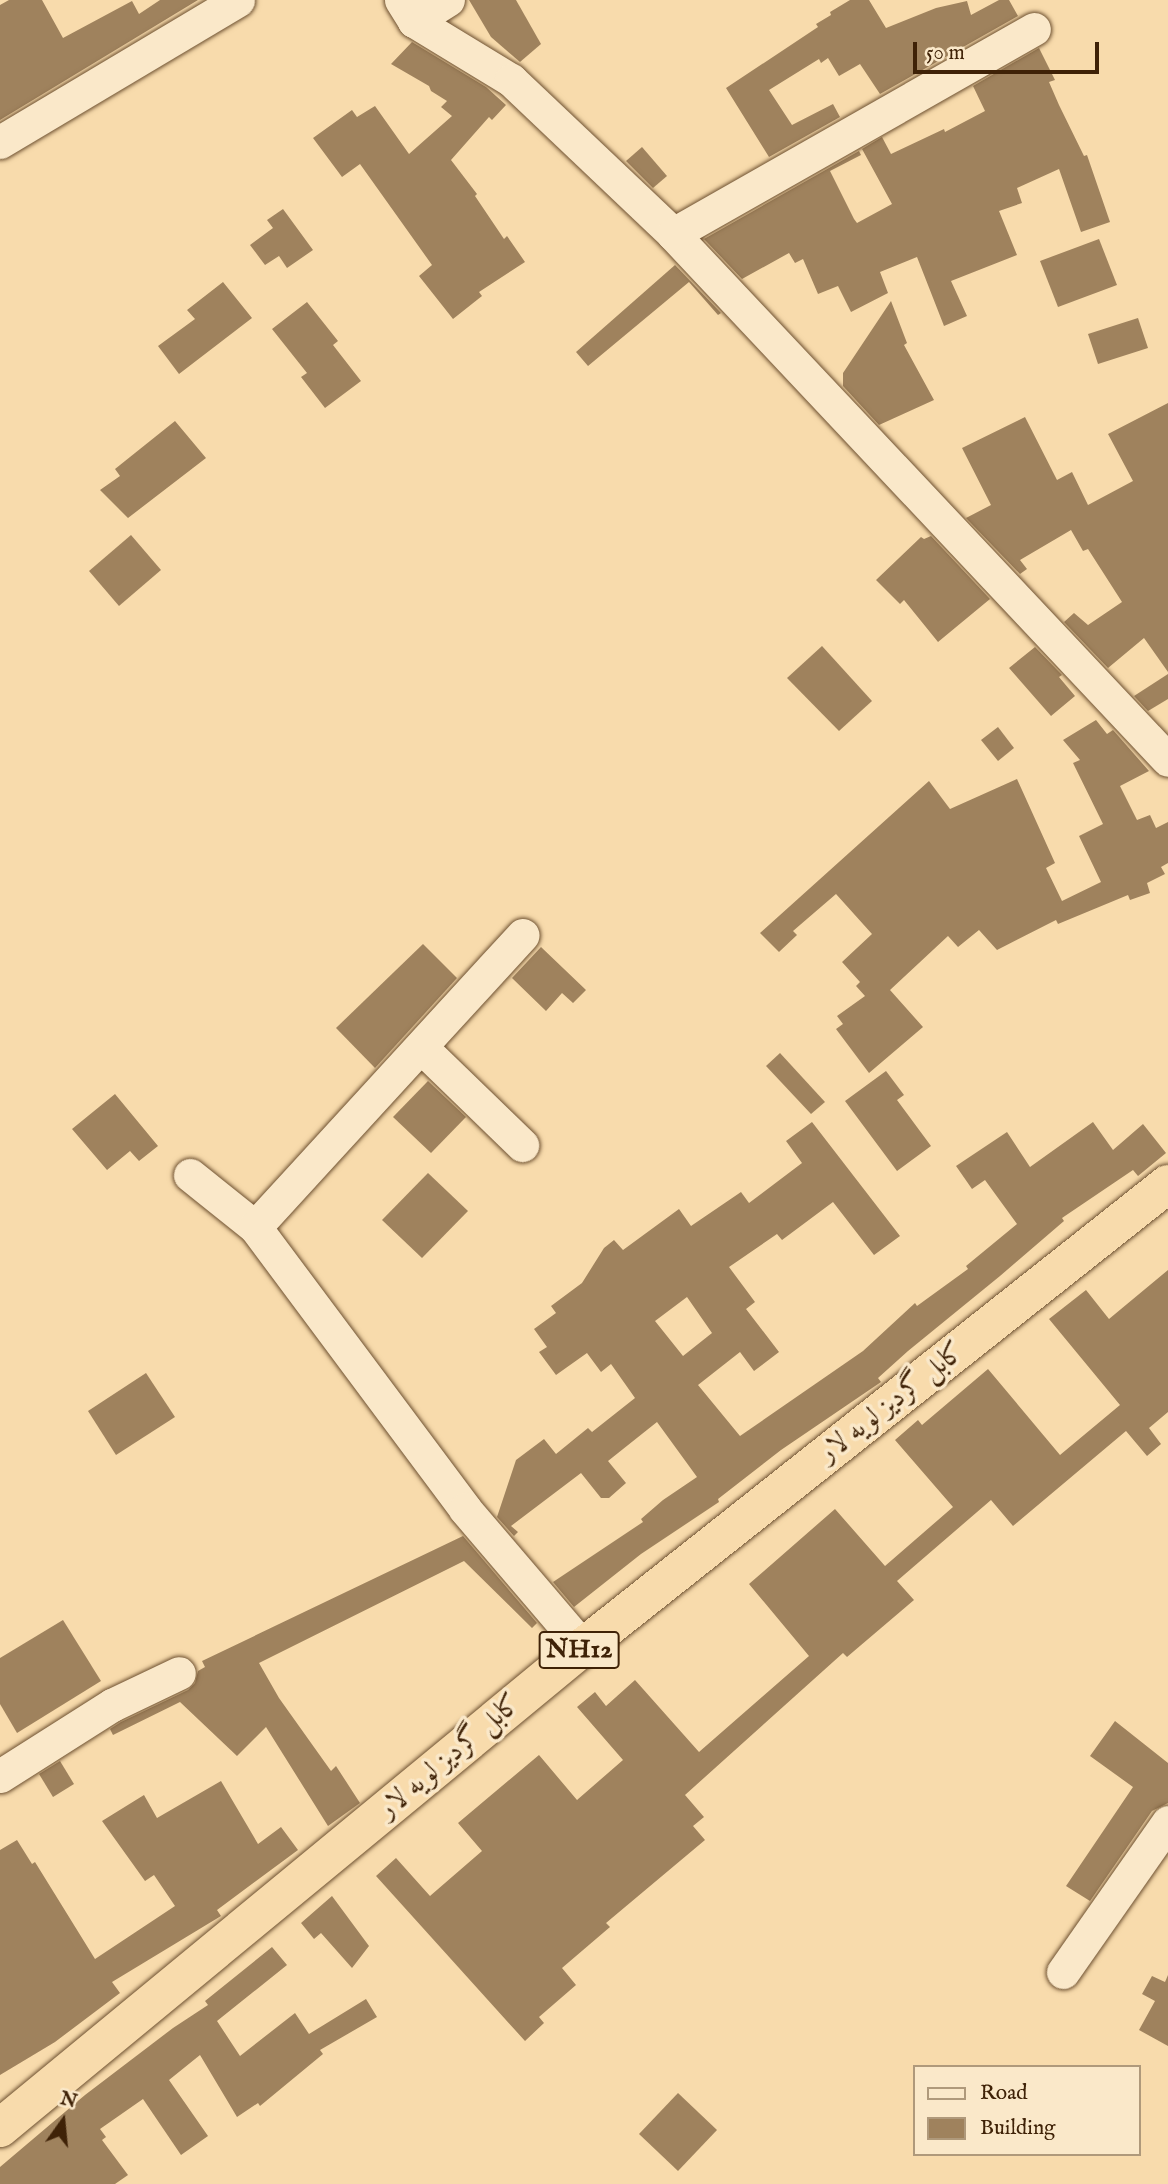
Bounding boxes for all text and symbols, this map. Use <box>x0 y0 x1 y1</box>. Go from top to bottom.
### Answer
scale bar <box>916 28 1102 72</box>
text: 50 m <box>926 40 965 67</box>
street label: کابل گردیز لویه لار <box>812 1336 972 1470</box>
road number: NH12 <box>537 1628 621 1672</box>
street label: کابل گردیز لویه لار <box>372 1688 528 1826</box>
legend <box>912 2065 1140 2156</box>
text: Road <box>980 2080 1027 2107</box>
north arrow <box>28 2086 98 2156</box>
text: N <box>57 2087 79 2114</box>
text: Building <box>980 2115 1055 2142</box>

